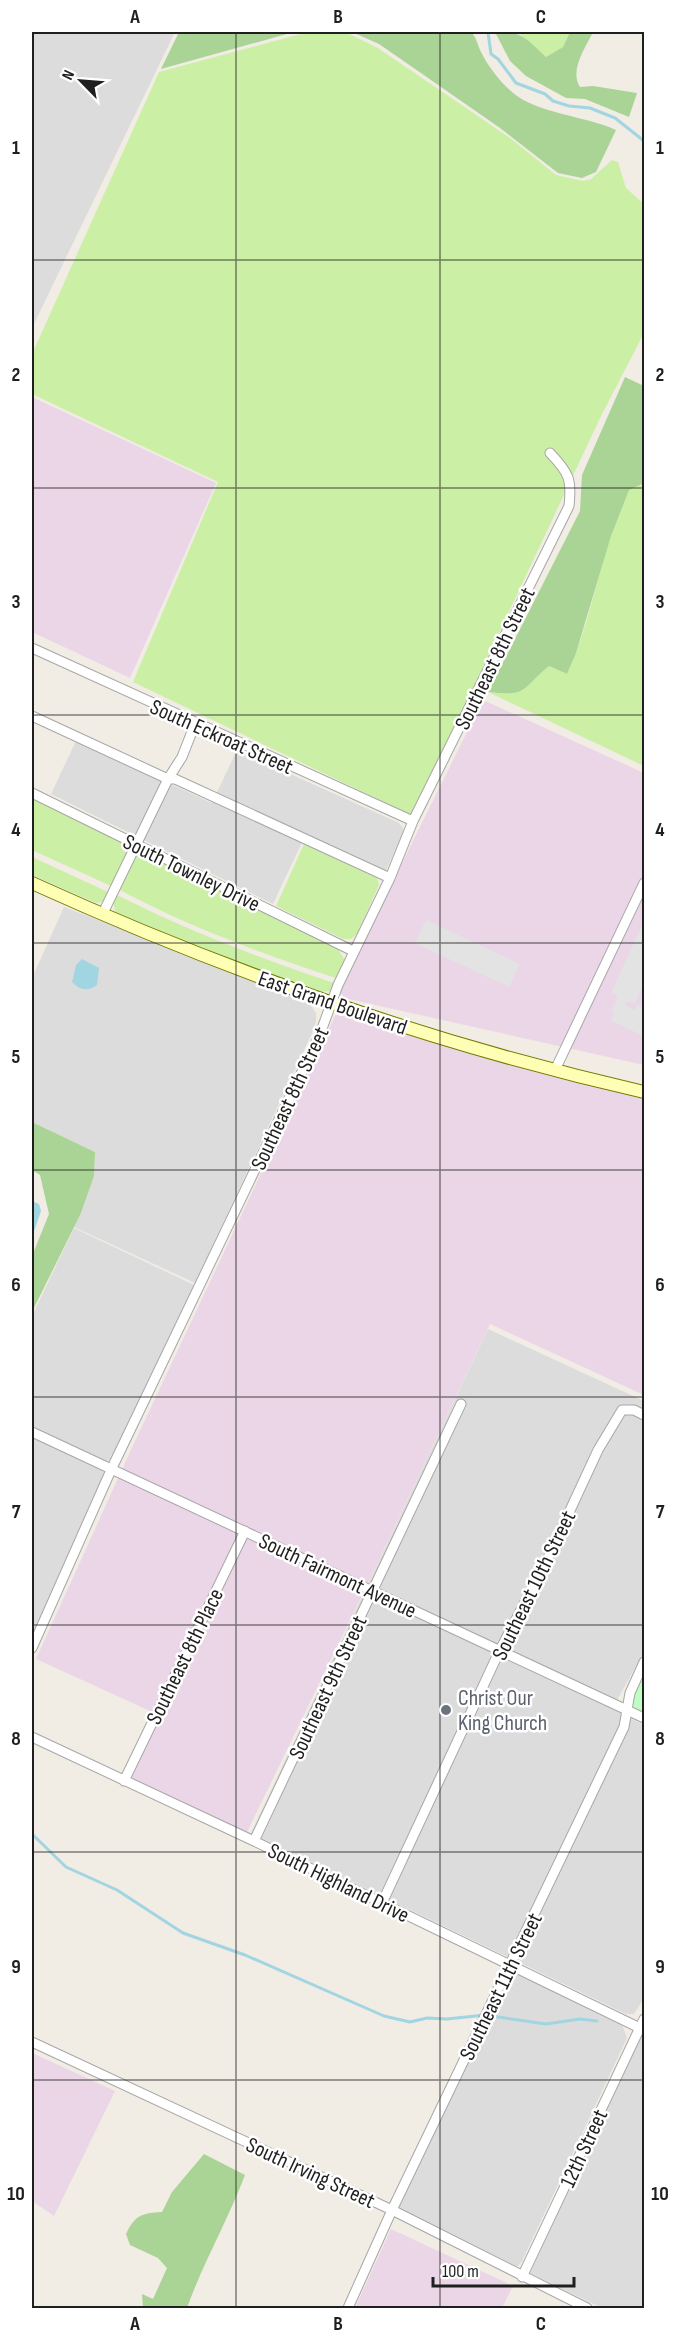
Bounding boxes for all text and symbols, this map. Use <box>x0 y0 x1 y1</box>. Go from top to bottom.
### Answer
text: A <box>129 5 140 29</box>
text: B <box>333 5 343 29</box>
text: C <box>536 5 546 29</box>
north arrow <box>51 51 111 111</box>
text: N <box>58 67 79 83</box>
text: 1 <box>12 136 20 160</box>
text: 1 <box>656 136 664 160</box>
text: 2 <box>12 363 20 387</box>
text: 2 <box>656 363 664 387</box>
street label: Southeast 8th Street <box>449 583 542 734</box>
text: 3 <box>12 590 21 614</box>
text: 3 <box>656 590 665 614</box>
street label: South Eckroat Street <box>146 694 297 781</box>
text: 4 <box>11 818 21 842</box>
text: 4 <box>655 818 665 842</box>
street label: South Townley Drive <box>119 829 264 918</box>
street label: East Grand Boulevard <box>255 965 410 1042</box>
street label: Southeast 8th Street <box>245 1022 335 1175</box>
text: 5 <box>12 1045 21 1069</box>
text: 5 <box>656 1045 665 1069</box>
text: 6 <box>11 1273 21 1297</box>
text: 6 <box>655 1273 665 1297</box>
text: 7 <box>12 1500 21 1524</box>
text: 7 <box>656 1500 665 1524</box>
street label: Southeast 10th Street <box>487 1506 582 1665</box>
street label: South Fairmont Avenue <box>254 1528 421 1625</box>
street label: Southeast 8th Place <box>141 1584 230 1729</box>
street label: Southeast 9th Street <box>283 1611 374 1764</box>
place label: Christ Our King Church <box>458 1685 547 1737</box>
marker: Christ Our King Church <box>439 1703 453 1717</box>
text: 8 <box>11 1727 21 1751</box>
text: 8 <box>655 1727 665 1751</box>
street label: South Highland Drive <box>263 1837 413 1929</box>
street label: Southeast 11th Street <box>454 1908 549 2065</box>
text: 9 <box>11 1955 21 1979</box>
text: 9 <box>655 1955 665 1979</box>
street label: 12th Street <box>555 2105 614 2192</box>
street label: South Irving Street <box>242 2132 379 2215</box>
text: 10 <box>7 2182 25 2206</box>
text: 10 <box>651 2182 669 2206</box>
scale bar <box>433 2250 574 2288</box>
text: 100 m <box>442 2261 479 2282</box>
text: A <box>129 2312 140 2336</box>
text: B <box>333 2312 343 2336</box>
text: C <box>536 2312 546 2336</box>

